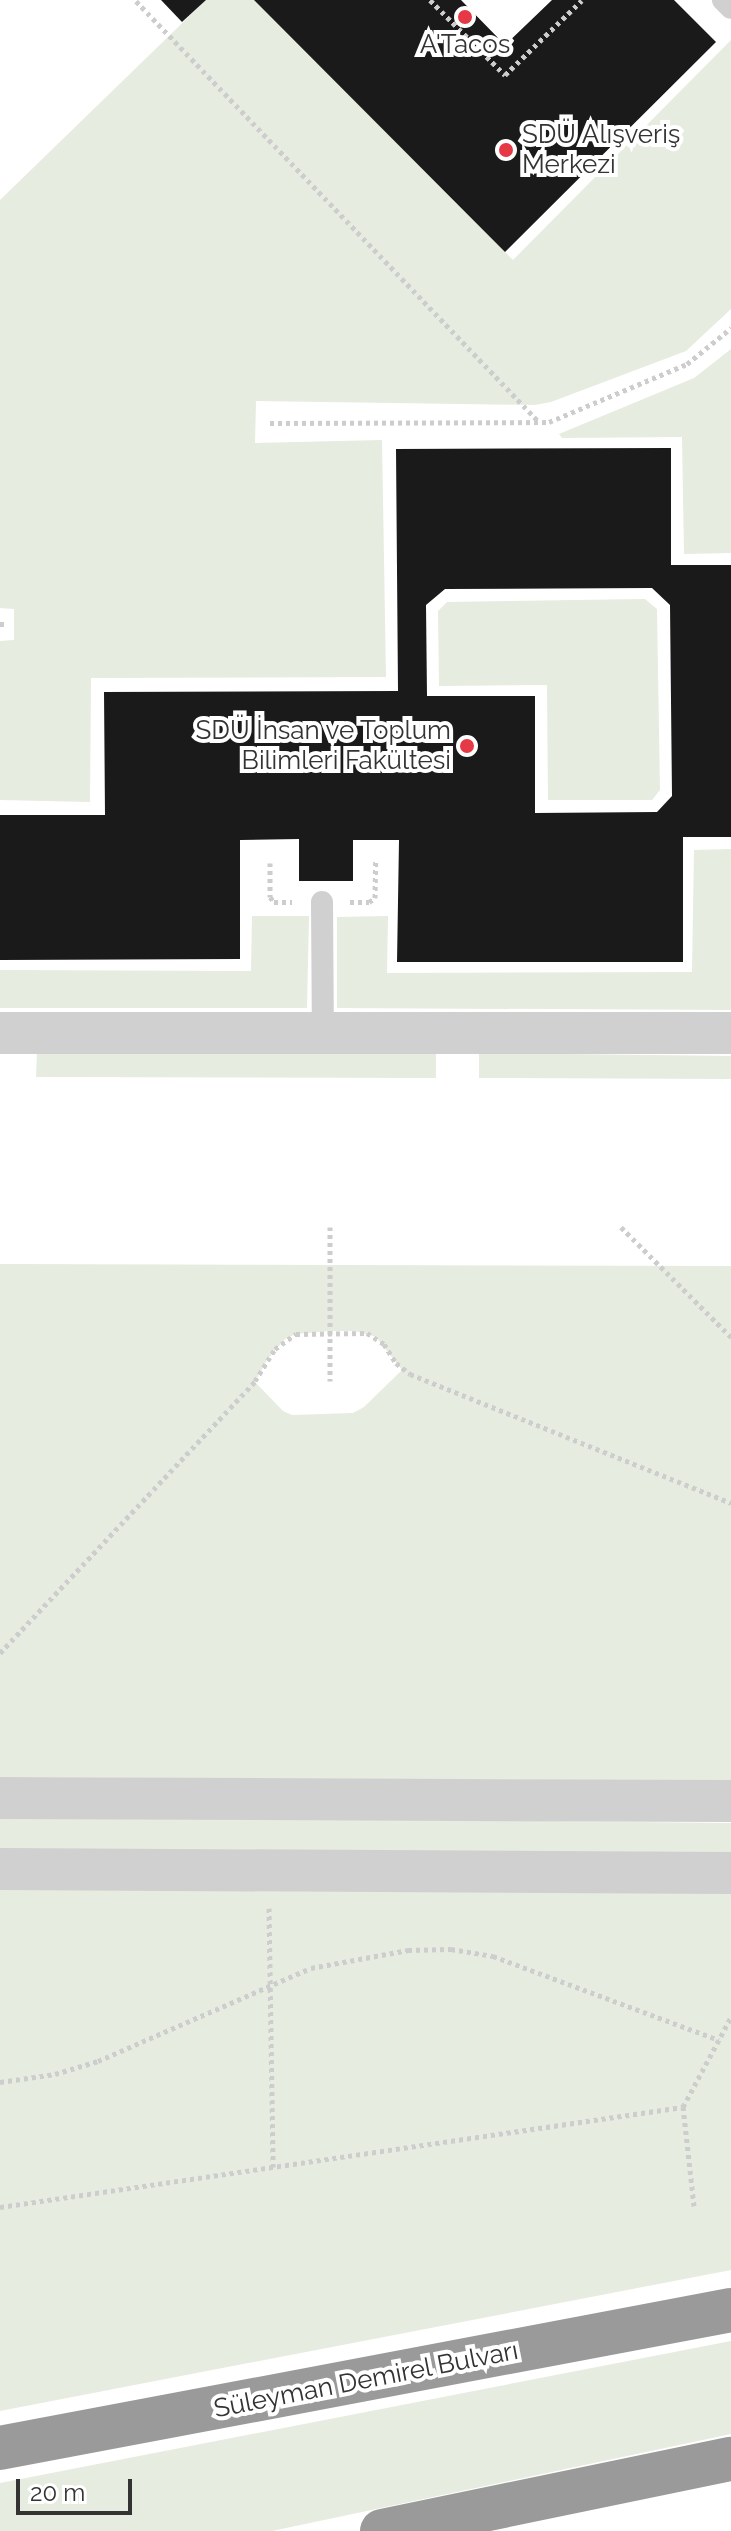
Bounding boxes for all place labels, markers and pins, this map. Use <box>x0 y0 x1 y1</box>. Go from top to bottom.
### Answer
marker: A'Tacos <box>456 8 474 26</box>
place label: A'Tacos <box>420 29 510 61</box>
place label: SDÜ Alışveriş Merkezi <box>522 119 681 180</box>
marker: SDÜ Alışveriş Merkezi <box>497 141 515 159</box>
place label: SDÜ İnsan ve Toplum Bilimleri Fakültesi <box>194 715 451 776</box>
marker: SDÜ İnsan ve Toplum Bilimleri Fakültesi <box>458 737 476 755</box>

